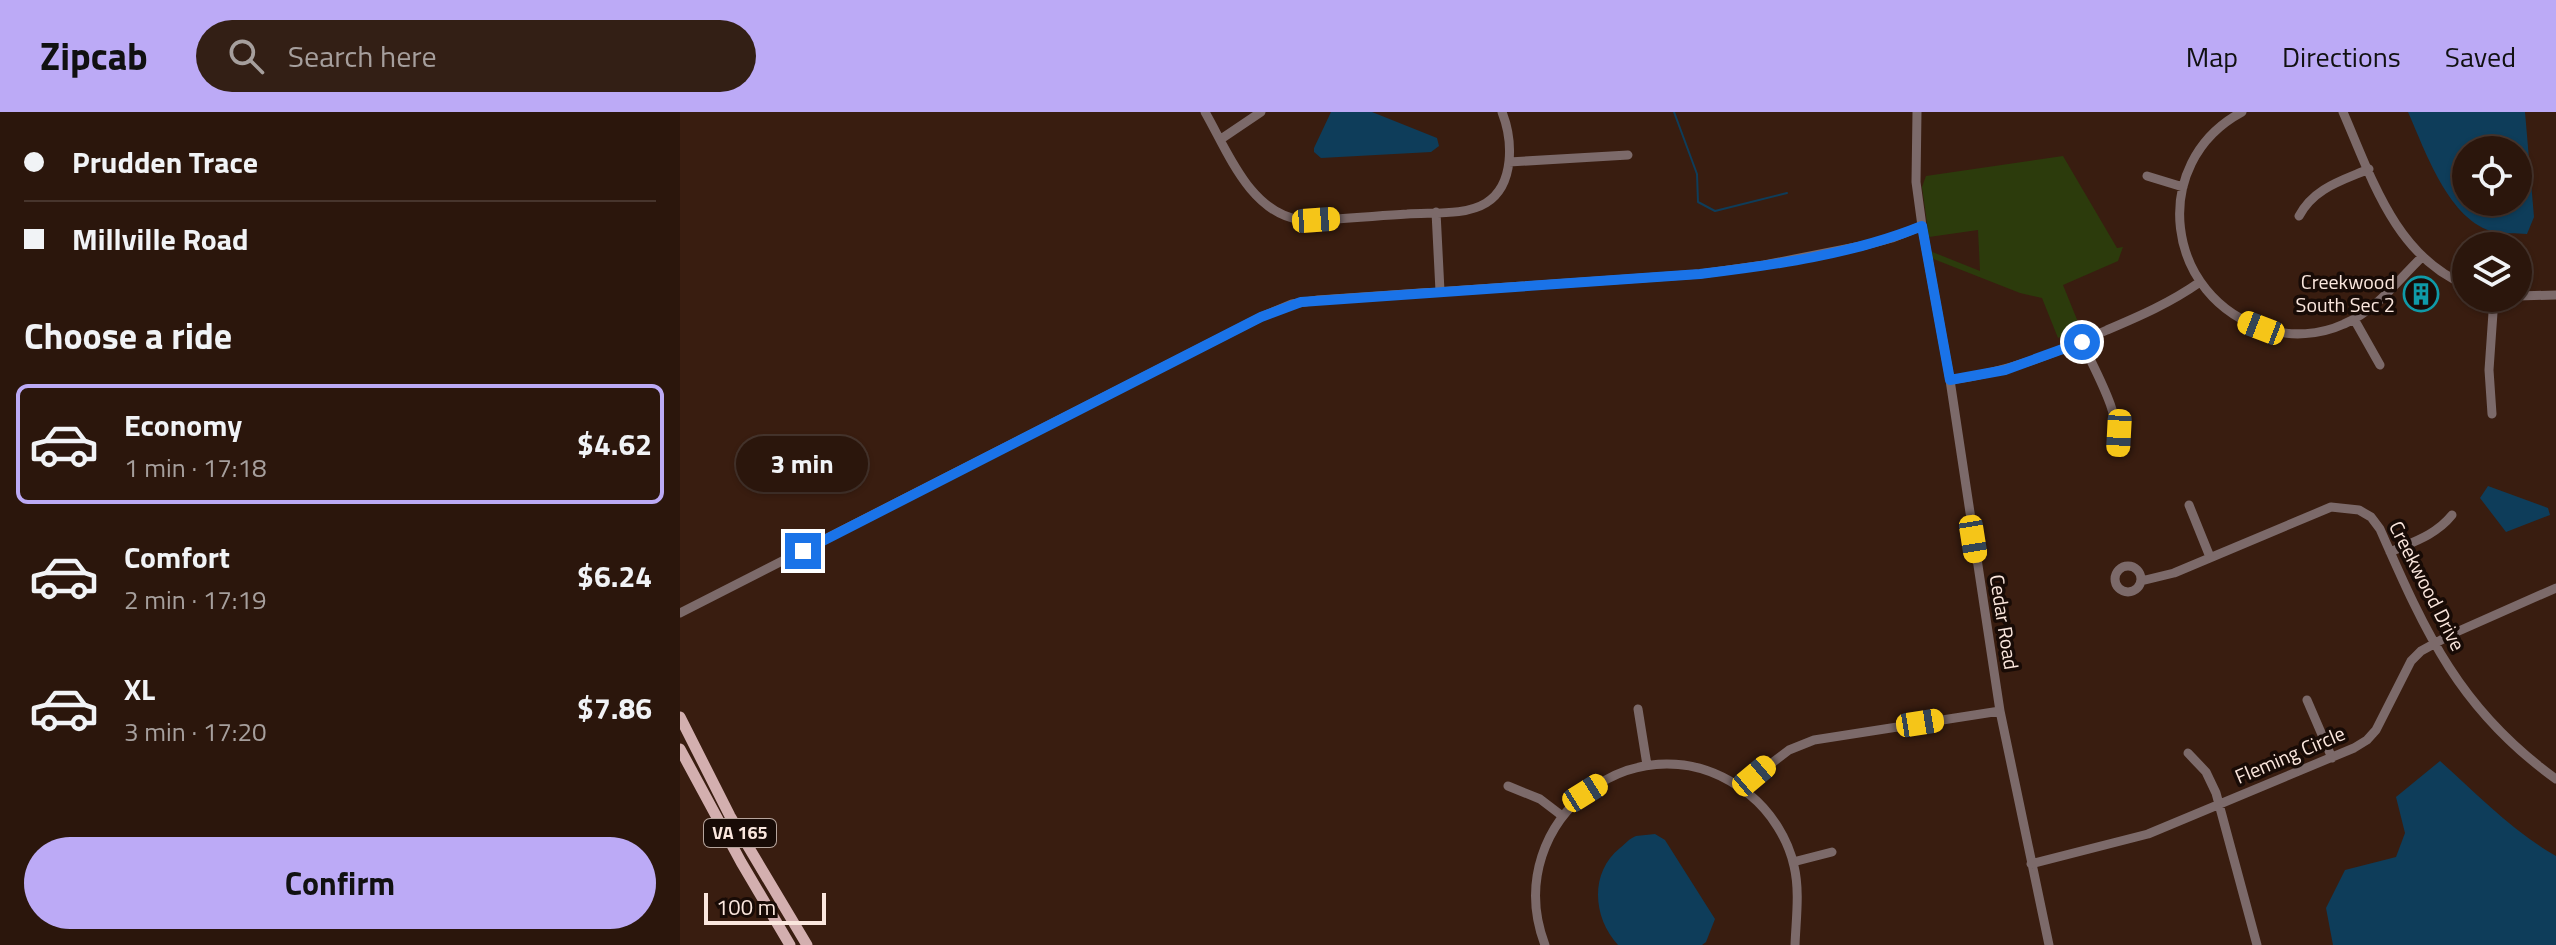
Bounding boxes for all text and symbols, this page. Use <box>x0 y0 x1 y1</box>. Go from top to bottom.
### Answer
search box <box>196 20 756 92</box>
text: Zipcab <box>40 27 148 85</box>
text: Search here <box>288 33 437 79</box>
icon: search <box>224 34 268 78</box>
text: Map <box>2186 35 2238 78</box>
text: Directions <box>2282 35 2401 78</box>
text: Saved <box>2445 35 2516 78</box>
map controls <box>2452 136 2532 312</box>
button: locate <box>2452 136 2532 216</box>
text: Prudden Trace <box>72 139 258 185</box>
car <box>1291 206 1341 234</box>
text: Millville Road <box>72 216 249 262</box>
button: layers <box>2452 232 2532 312</box>
place label: Creekwood South Sec 2 <box>2296 266 2395 320</box>
building icon: Creekwood South Sec 2 <box>2402 275 2440 313</box>
text: Choose a ride <box>24 308 232 363</box>
car <box>2234 308 2288 348</box>
route start <box>2064 324 2100 360</box>
text: Economy <box>124 402 242 448</box>
icon: car <box>28 408 100 480</box>
car <box>2106 408 2132 458</box>
text: $4.62 <box>577 421 652 467</box>
callout: 3 min <box>737 435 869 491</box>
text: 3 min <box>770 444 834 483</box>
text: 1 min · 17:18 <box>124 448 267 487</box>
car <box>1957 513 1989 565</box>
street label: Creekwood Drive <box>2381 515 2474 656</box>
route end <box>785 533 821 569</box>
text: Comfort <box>124 534 230 580</box>
icon: car <box>28 540 100 612</box>
text: $6.24 <box>577 553 652 599</box>
street label: Cedar Road <box>1982 572 2027 672</box>
text: 2 min · 17:19 <box>124 580 267 619</box>
text: XL <box>124 666 155 712</box>
icon: car <box>28 672 100 744</box>
text: $7.86 <box>577 685 652 731</box>
car <box>1894 707 1946 739</box>
text: 3 min · 17:20 <box>124 712 267 751</box>
street label: Fleming Circle <box>2230 717 2350 792</box>
car <box>1728 751 1780 801</box>
car <box>1558 770 1612 816</box>
road number: VA 165 <box>704 819 776 847</box>
button: Confirm <box>24 837 656 929</box>
scale bar <box>704 889 826 925</box>
text: 100 m <box>716 890 776 924</box>

